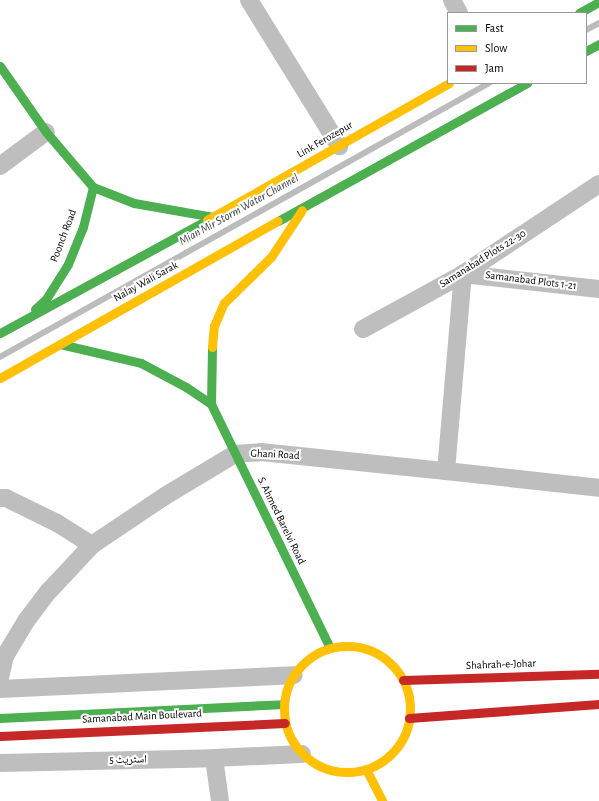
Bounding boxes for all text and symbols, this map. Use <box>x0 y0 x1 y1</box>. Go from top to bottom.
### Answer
legend <box>447 12 587 84</box>
text: Fast <box>485 22 504 34</box>
text: Slow <box>485 42 507 54</box>
text: Jam <box>485 62 504 74</box>
street label: Link Ferozepur <box>295 119 355 161</box>
water label: Mian Mir Storm Water Channel <box>177 171 301 249</box>
street label: Poonch Road <box>48 208 80 264</box>
street label: Samanabad Plots 22-30 <box>437 227 529 291</box>
street label: Nalay Wali Sarak <box>112 259 180 305</box>
street label: Samanabad Plots 1-21 <box>485 269 577 293</box>
street label: Ghani Road <box>250 447 300 463</box>
street label: S. Ahmed Barelvi Road <box>254 475 308 567</box>
street label: Shahrah-e-Johar <box>466 657 536 673</box>
street label: Samanabad Main Boulevard <box>82 707 202 727</box>
street label: اسٹریٹ 5 <box>109 753 147 767</box>

